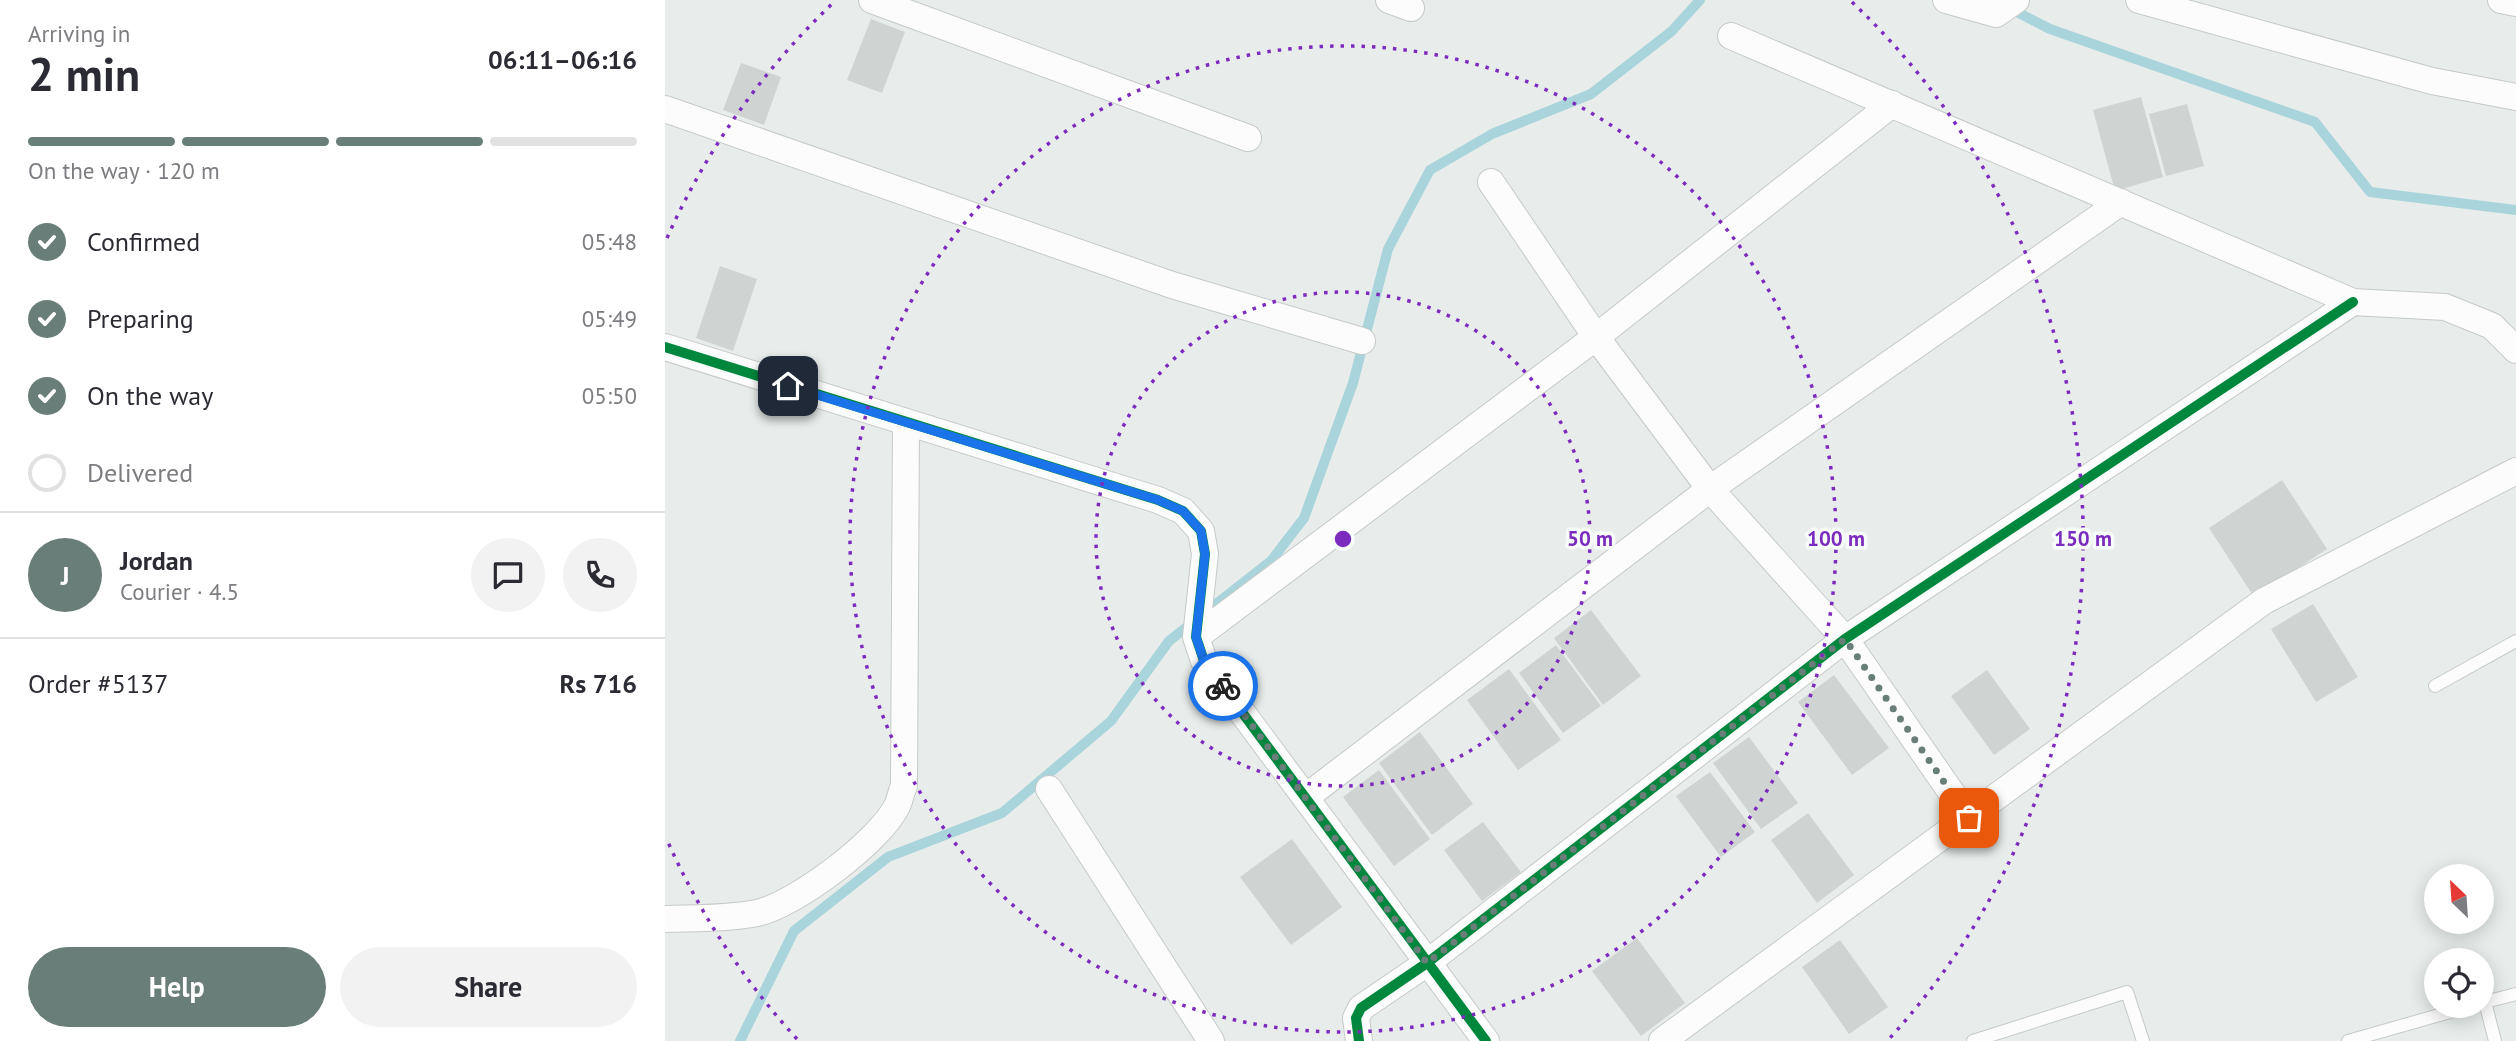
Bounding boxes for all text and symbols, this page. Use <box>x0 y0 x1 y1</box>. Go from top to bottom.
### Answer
text: Arriving in <box>28 19 130 48</box>
text: 06:11–06:16 <box>488 43 637 76</box>
text: 2 min <box>28 44 140 104</box>
text: On the way · 120 m <box>28 156 220 185</box>
icon: check <box>28 223 66 261</box>
text: Confirmed <box>87 225 200 258</box>
text: 05:48 <box>582 227 637 256</box>
icon: check <box>28 300 66 338</box>
text: Preparing <box>87 302 194 335</box>
text: 05:49 <box>582 304 637 333</box>
pin <box>758 356 818 416</box>
icon: home <box>769 367 807 405</box>
icon: check <box>28 377 66 415</box>
text: On the way <box>87 379 213 412</box>
text: 05:50 <box>582 381 637 410</box>
text: Delivered <box>87 456 193 489</box>
text: 50 m <box>1567 525 1613 552</box>
text: 100 m <box>1807 525 1865 552</box>
text: 150 m <box>2054 525 2112 552</box>
centre of rings <box>1331 527 1355 551</box>
button: chat <box>471 538 545 612</box>
button: phone <box>563 538 637 612</box>
text: Jordan <box>120 544 193 577</box>
text: J <box>61 559 69 592</box>
text: Courier · 4.5 <box>120 577 239 606</box>
courier <box>1188 651 1258 721</box>
text: Order #5137 <box>28 667 168 700</box>
text: Rs 716 <box>560 667 637 700</box>
icon: bike <box>1204 667 1242 705</box>
pin <box>1939 788 1999 848</box>
icon: bag <box>1950 799 1988 837</box>
north arrow <box>2424 864 2494 934</box>
map controls <box>2424 864 2494 1018</box>
button: Help <box>28 947 326 1027</box>
button: Share <box>340 947 637 1027</box>
button: locate <box>2424 948 2494 1018</box>

